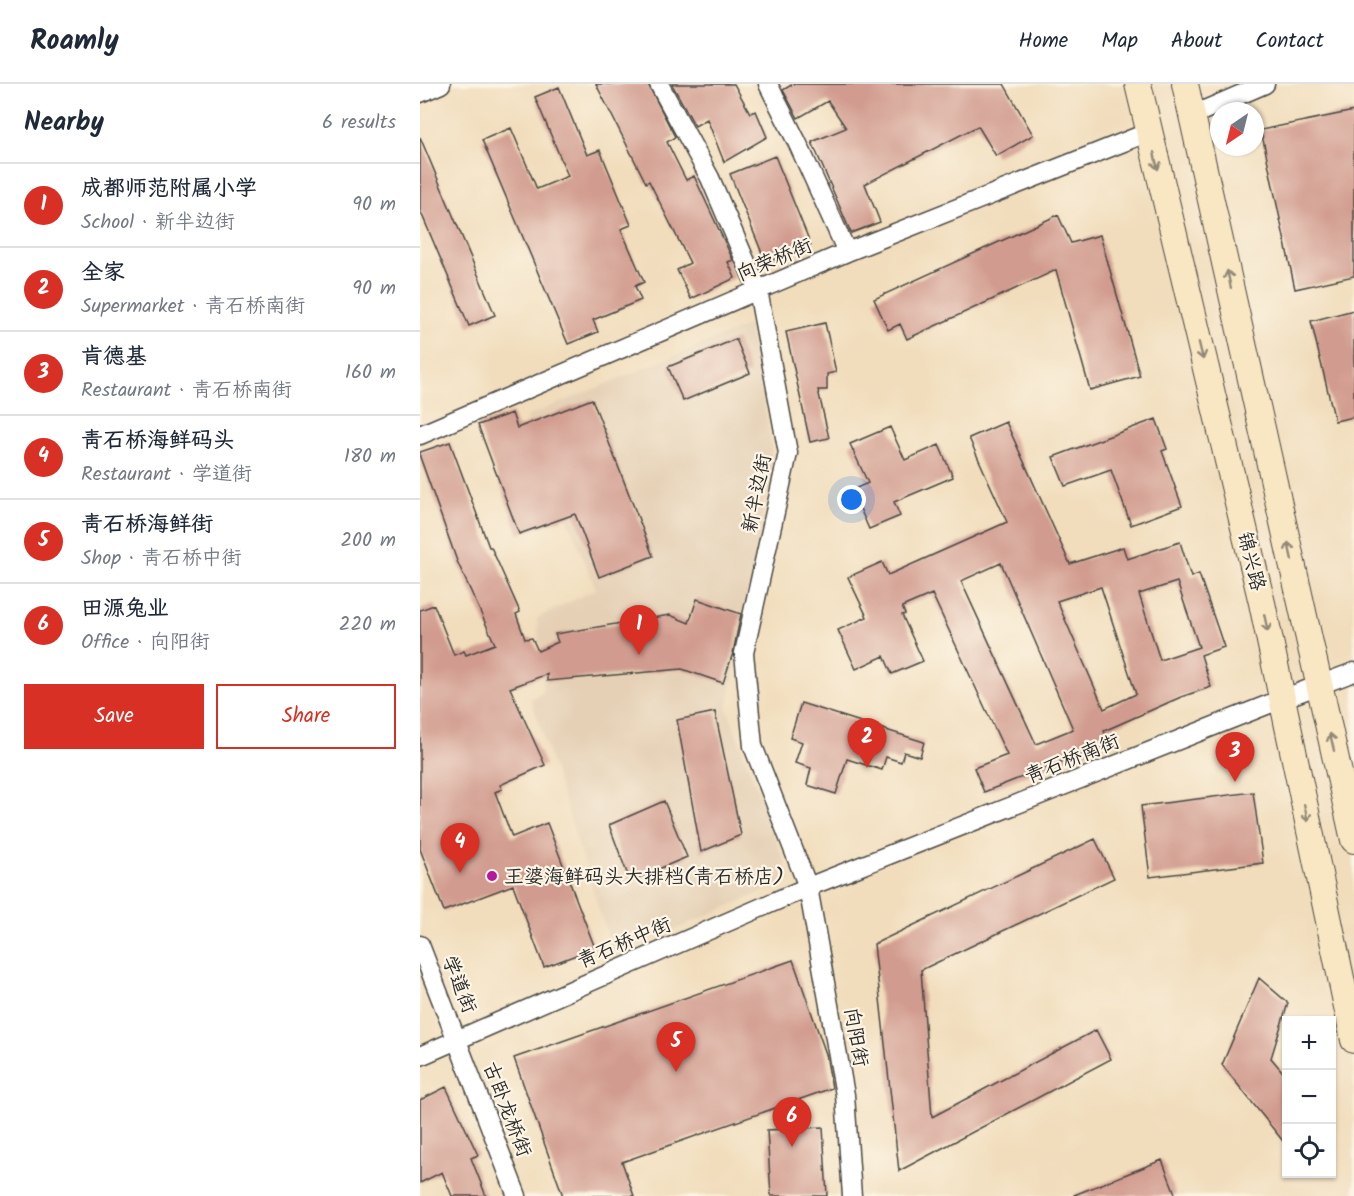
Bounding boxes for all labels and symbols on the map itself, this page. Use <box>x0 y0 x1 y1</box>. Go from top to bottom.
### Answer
north arrow <box>1210 102 1264 156</box>
one-way arrow <box>1151 152 1163 171</box>
street label: 向荣桥街 <box>732 230 818 291</box>
one-way arrow <box>1223 270 1235 289</box>
one-way arrow <box>1196 341 1208 360</box>
street label: 新半边街 <box>735 451 781 536</box>
your location <box>837 485 866 514</box>
street label: 锦兴路 <box>1227 529 1273 595</box>
one-way arrow <box>1284 542 1295 562</box>
pin: 1 <box>620 606 658 655</box>
one-way arrow <box>1261 612 1272 632</box>
pin: 2 <box>848 718 886 768</box>
street label: 青石桥南街 <box>1020 726 1125 793</box>
pin: 3 <box>1216 732 1254 782</box>
one-way arrow <box>1326 732 1337 752</box>
one-way arrow <box>1301 803 1312 823</box>
pin: 4 <box>440 824 480 873</box>
place label: 王婆海鲜码头大排档(青石桥店) <box>504 862 784 894</box>
marker: 王婆海鲜码头大排档(青石桥店) <box>485 869 499 883</box>
street label: 青石桥中街 <box>573 910 677 978</box>
street label: 学道街 <box>432 951 484 1019</box>
street label: 向阳街 <box>834 1005 876 1070</box>
pin: 5 <box>656 1022 696 1072</box>
street label: 古卧龙桥街 <box>473 1057 539 1162</box>
pin: 6 <box>772 1098 812 1147</box>

